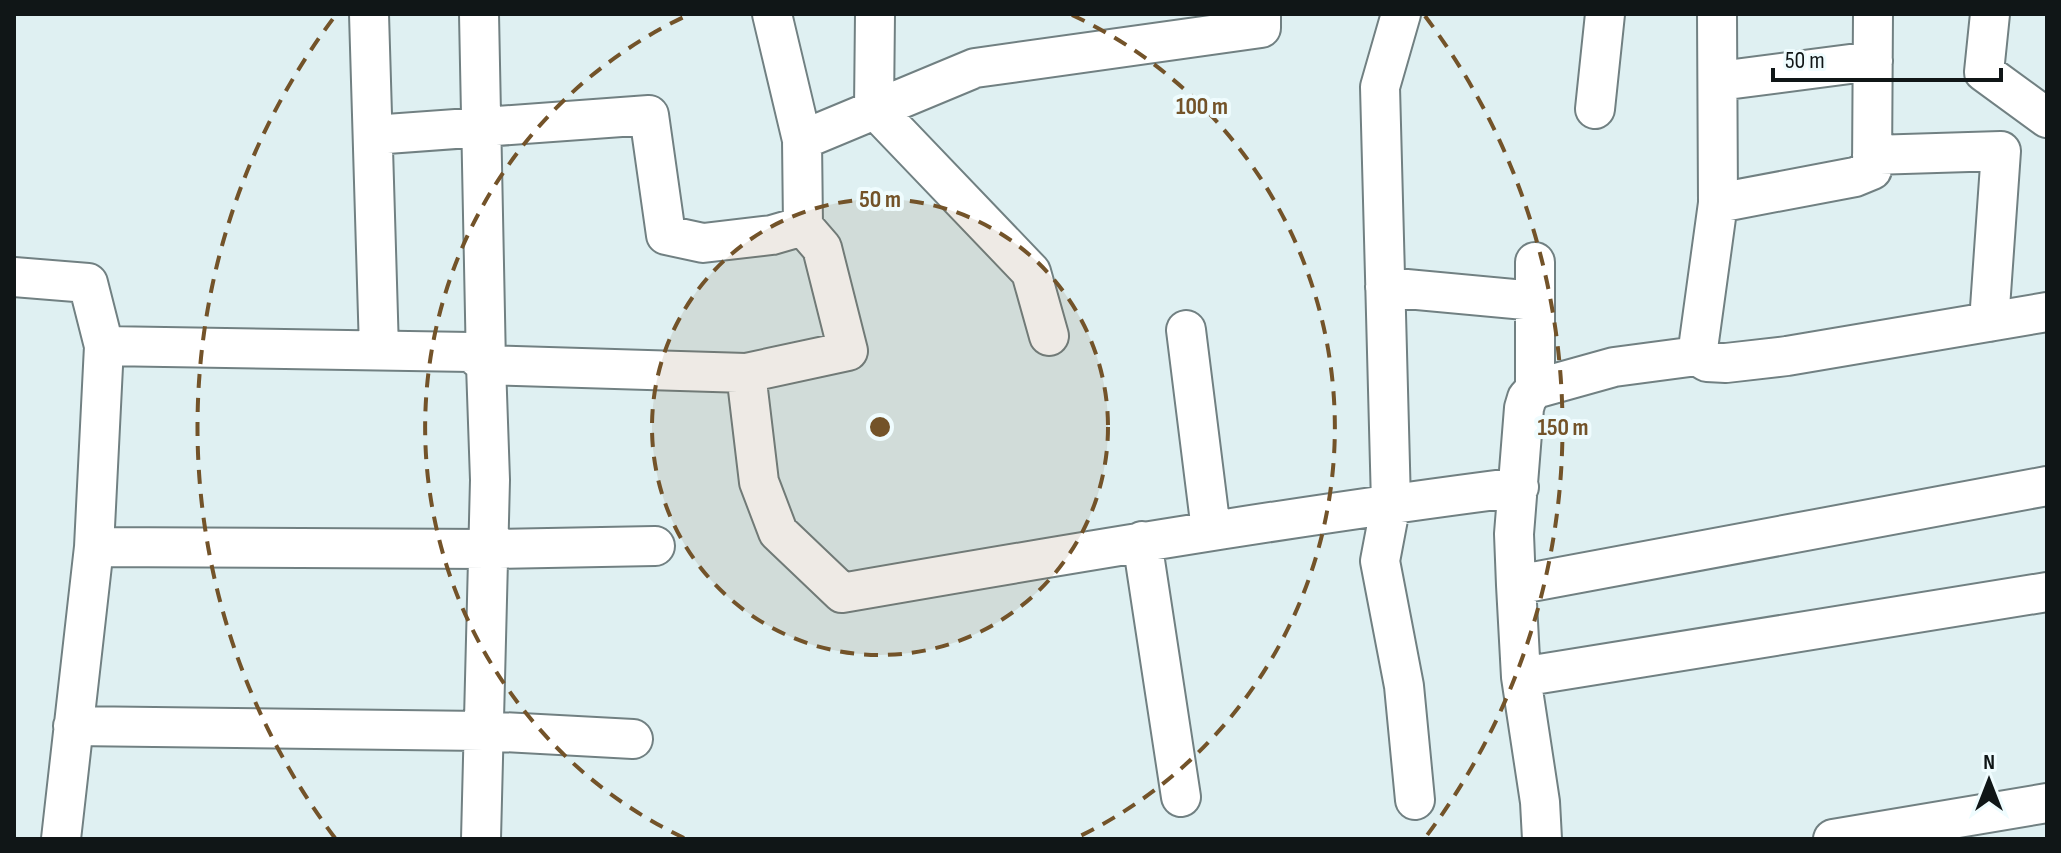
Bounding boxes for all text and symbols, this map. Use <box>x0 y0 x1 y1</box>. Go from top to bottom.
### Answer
scale bar <box>1773 32 2001 82</box>
text: 50 m <box>1785 46 1825 75</box>
text: 100 m <box>1176 92 1228 121</box>
text: 50 m <box>859 185 901 214</box>
centre of rings <box>866 413 894 441</box>
text: 150 m <box>1537 413 1589 442</box>
north arrow <box>1949 741 2029 821</box>
text: N <box>1983 749 1995 776</box>

